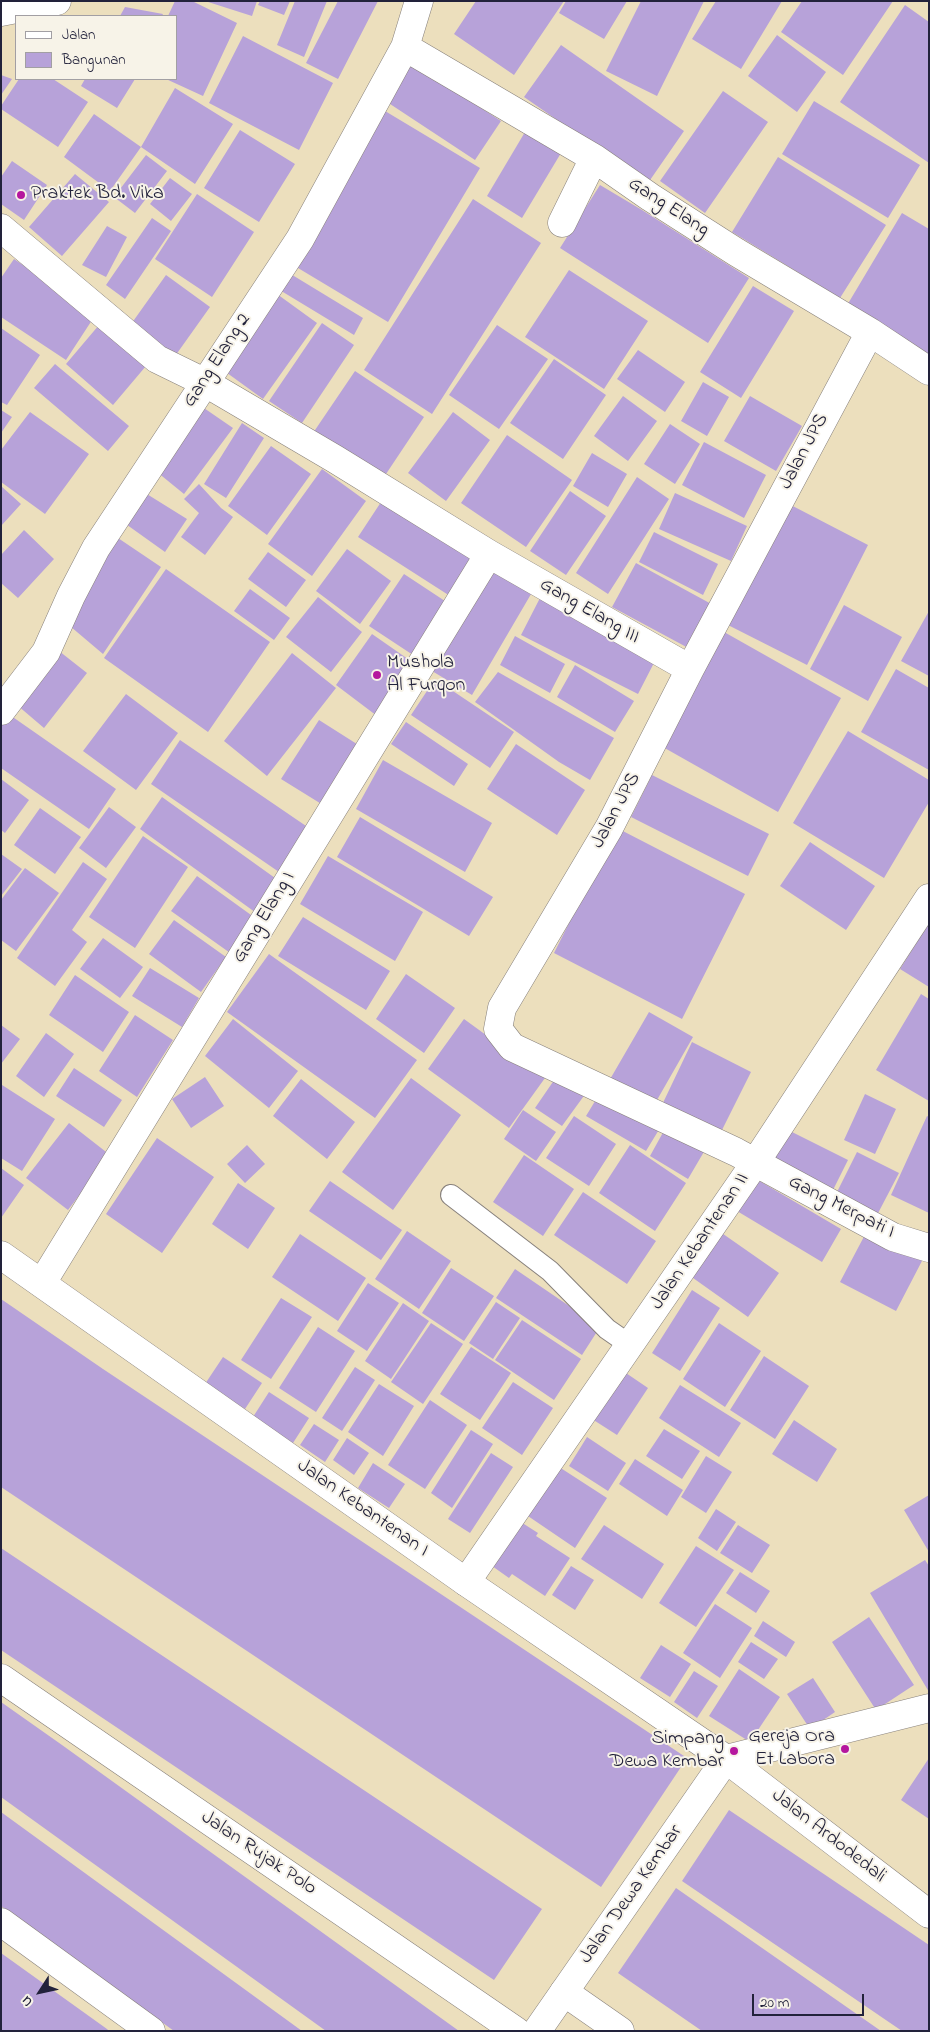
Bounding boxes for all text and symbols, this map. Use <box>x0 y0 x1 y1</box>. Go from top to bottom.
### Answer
legend <box>15 15 178 80</box>
text: Jalan <box>62 24 95 46</box>
text: Bangunan <box>62 49 126 71</box>
street label: Gang Elang <box>623 173 713 243</box>
place label: Praktek Bd. Vika <box>31 183 164 207</box>
marker: Praktek Bd. Vika <box>15 189 27 201</box>
street label: Gang Elang 2 <box>179 309 257 413</box>
street label: Jalan JPS <box>775 410 835 494</box>
street label: Gang Elang III <box>535 574 643 650</box>
place label: Mushola Al Furqon <box>387 652 465 699</box>
marker: Mushola Al Furqon <box>371 669 383 681</box>
street label: Jalan JPS <box>587 769 647 853</box>
street label: Gang Elang I <box>228 868 302 968</box>
street label: Jalan Kebantenan II <box>646 1169 756 1315</box>
street label: Gang Merpati I <box>784 1171 898 1245</box>
street label: Jalan Kebantenan I <box>291 1455 433 1563</box>
place label: Gereja Ora Et Labora <box>748 1726 835 1773</box>
place label: Simpang Dewa Kembar <box>610 1728 724 1775</box>
marker: Gereja Ora Et Labora <box>839 1743 851 1755</box>
marker: Simpang Dewa Kembar <box>728 1745 740 1757</box>
street label: Jalan Ardodedali <box>766 1785 890 1889</box>
street label: Jalan Rujak Polo <box>196 1806 320 1902</box>
street label: Jalan Dewa Kembar <box>575 1821 689 1969</box>
north arrow <box>15 1967 65 2017</box>
scale bar <box>755 1984 868 2016</box>
text: U <box>16 1991 38 2011</box>
text: 20 m <box>760 1992 789 2014</box>

